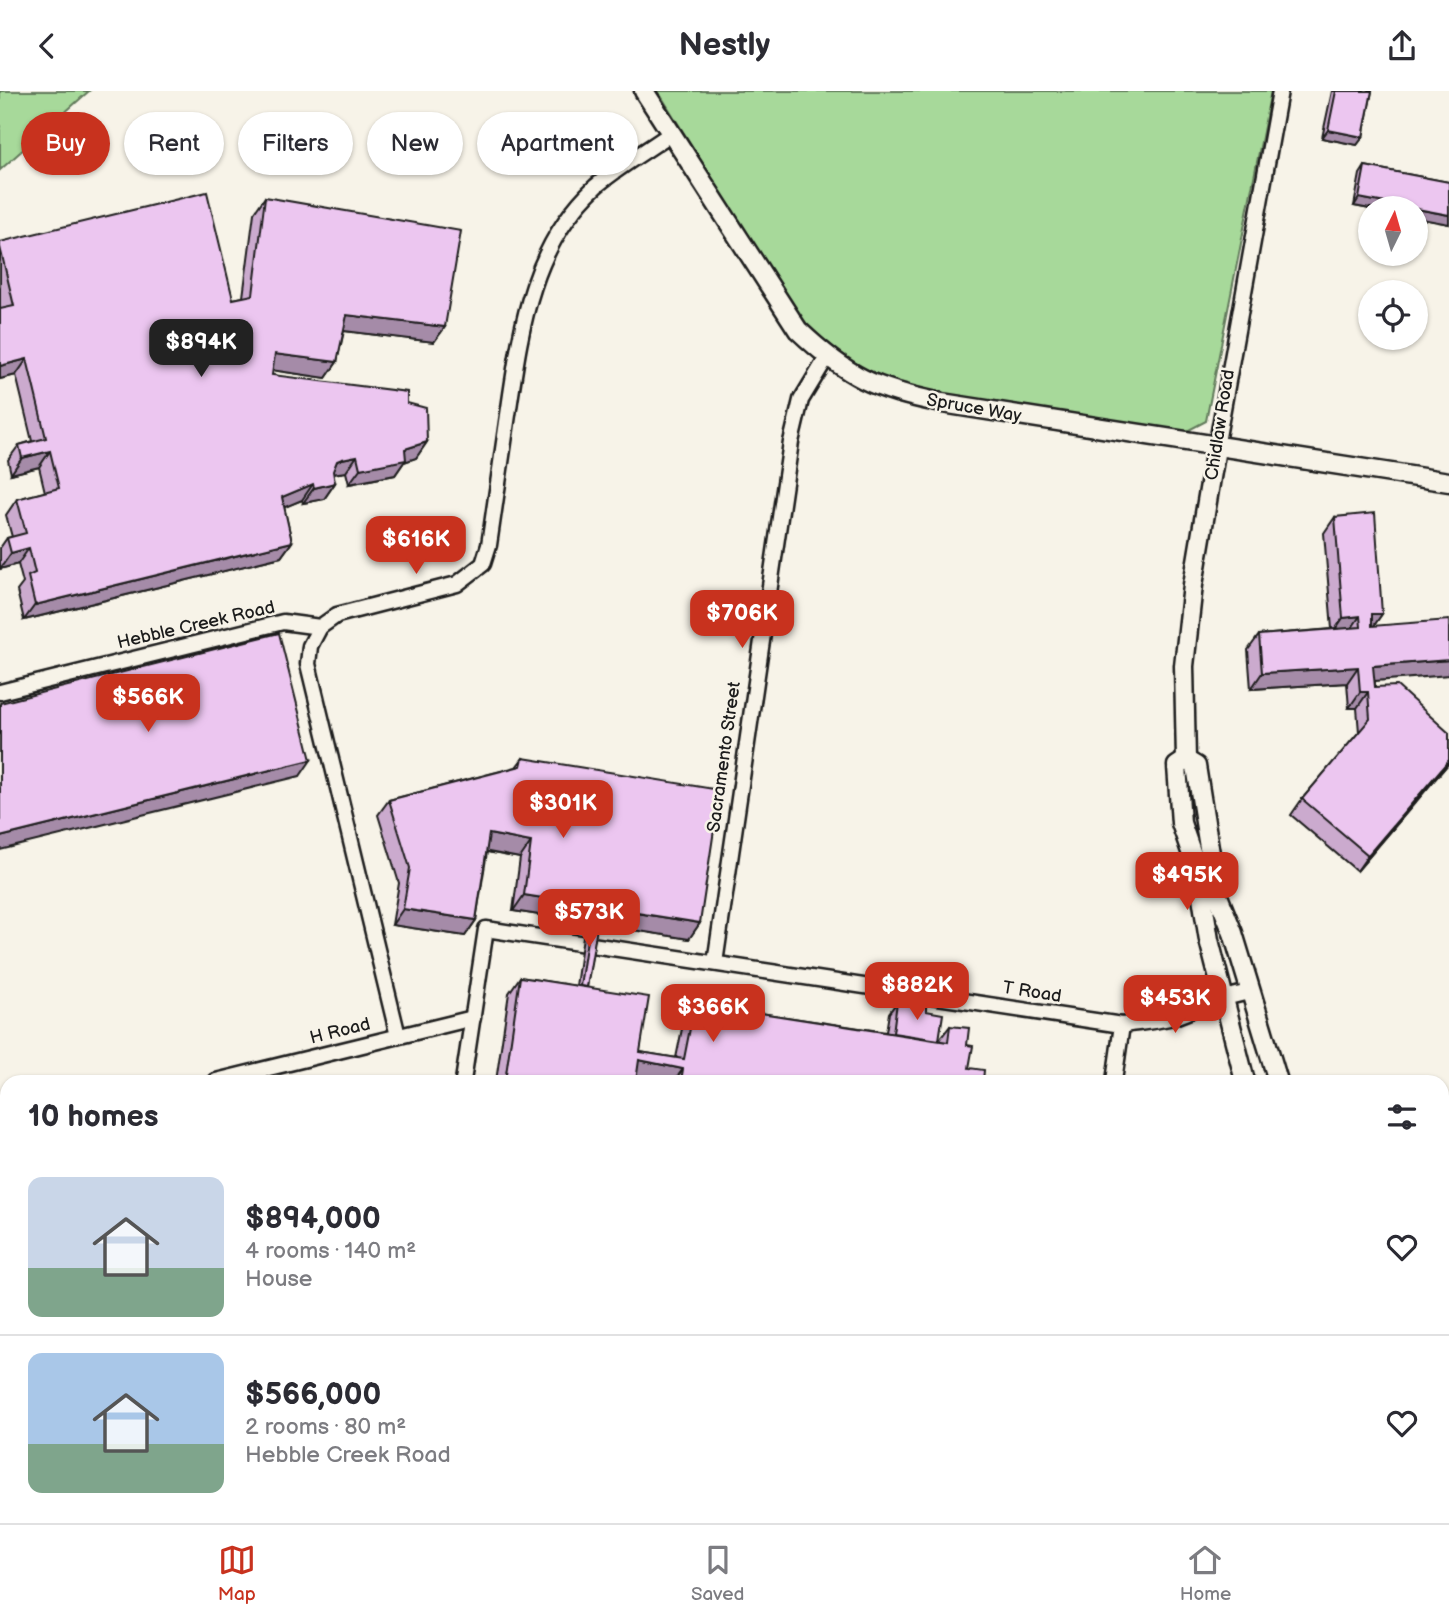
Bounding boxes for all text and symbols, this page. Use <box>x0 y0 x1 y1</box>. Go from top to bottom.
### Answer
text: Nestly <box>679 26 770 65</box>
icon: back <box>28 27 66 65</box>
icon: share <box>1383 27 1421 65</box>
chip: Buy <box>21 112 110 175</box>
chip: Rent <box>124 112 224 175</box>
chip: Filters <box>238 112 353 175</box>
chip: New <box>367 112 463 175</box>
chip: Apartment <box>477 112 638 175</box>
north arrow <box>1358 196 1428 266</box>
map controls <box>1358 196 1428 350</box>
button: locate <box>1358 280 1428 350</box>
pin: $894K <box>152 320 250 379</box>
text: $894K <box>165 328 237 356</box>
street label: Chidlaw Road <box>1201 368 1239 482</box>
street label: Spruce Way <box>925 389 1024 427</box>
pin: $616K <box>367 517 465 576</box>
text: $616K <box>382 525 450 553</box>
pin: $706K <box>693 591 791 650</box>
street label: Hebble Creek Road <box>115 597 277 653</box>
text: $706K <box>706 599 778 627</box>
pin: $566K <box>99 675 197 734</box>
street label: Sacramento Street <box>703 680 745 834</box>
text: $566K <box>112 683 184 711</box>
pin: $301K <box>514 781 612 840</box>
text: $301K <box>529 789 597 817</box>
pin: $495K <box>1138 853 1236 912</box>
text: $495K <box>1151 861 1223 889</box>
pin: $573K <box>540 889 638 949</box>
text: $573K <box>554 898 624 926</box>
pin: $882K <box>868 963 966 1022</box>
text: $882K <box>881 971 953 999</box>
pin: $453K <box>1126 975 1224 1035</box>
street label: T Road <box>1001 977 1063 1007</box>
text: $453K <box>1139 984 1211 1012</box>
pin: $366K <box>664 985 762 1044</box>
text: $366K <box>677 993 749 1021</box>
street label: H Road <box>308 1013 372 1049</box>
icon: filters <box>1383 1098 1421 1136</box>
text: 10 homes <box>28 1099 159 1135</box>
text: $894,000 <box>245 1201 381 1237</box>
icon: home <box>84 1205 168 1289</box>
icon: heart <box>1383 1228 1421 1266</box>
text: 4 rooms · 140 m² <box>245 1237 416 1265</box>
text: House <box>245 1265 312 1293</box>
text: $566,000 <box>245 1377 381 1413</box>
icon: home <box>84 1381 168 1465</box>
icon: heart <box>1383 1404 1421 1442</box>
text: 2 rooms · 80 m² <box>245 1413 406 1441</box>
text: Hebble Creek Road <box>245 1441 451 1469</box>
tab: Map <box>218 1541 256 1606</box>
tab: Saved <box>691 1541 744 1606</box>
tab: Home <box>1180 1541 1231 1606</box>

